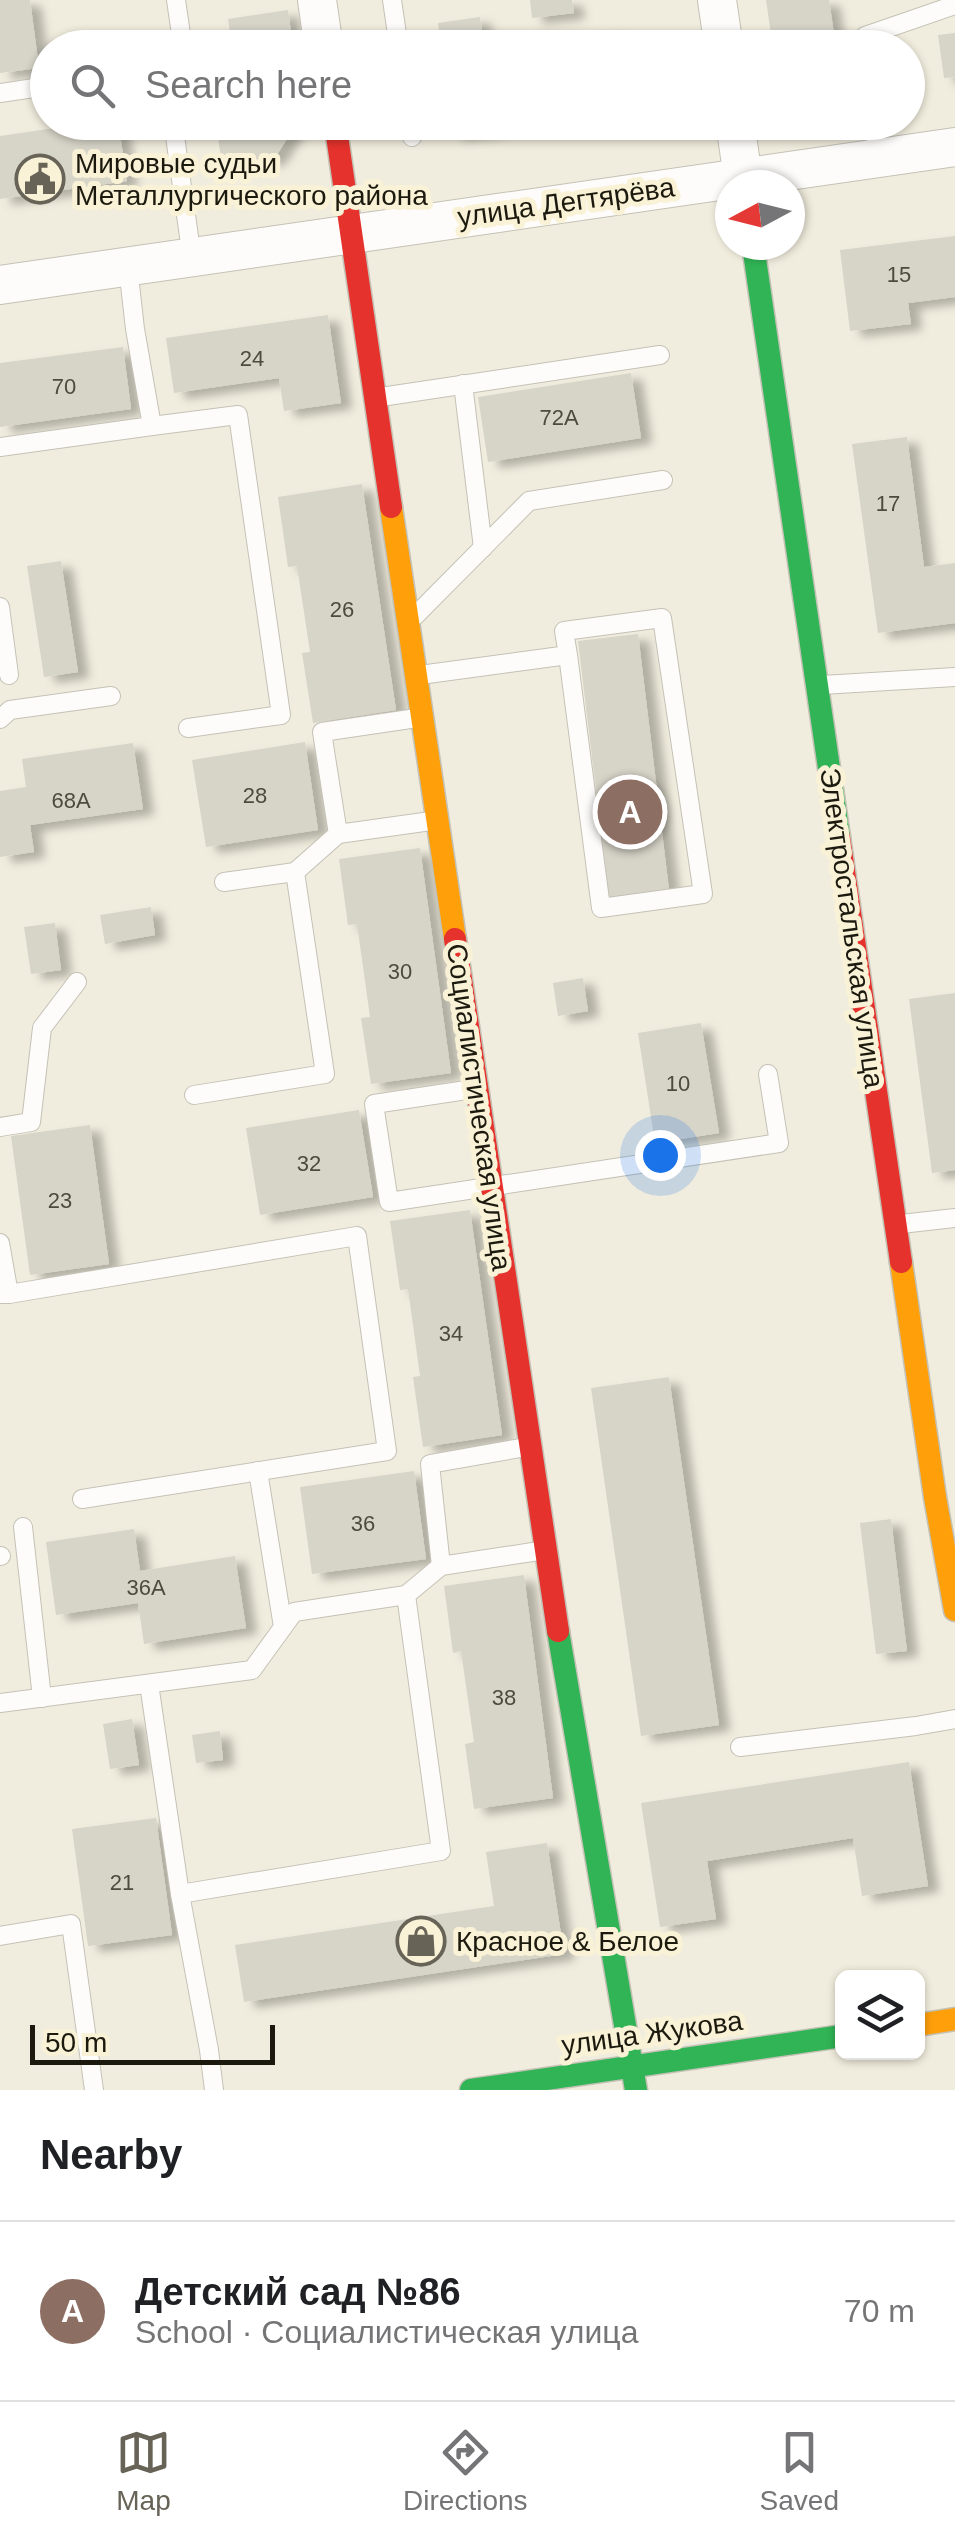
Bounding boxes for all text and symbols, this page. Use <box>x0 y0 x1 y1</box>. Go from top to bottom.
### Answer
search box <box>30 30 925 140</box>
icon: search <box>65 58 120 113</box>
text: Search here <box>145 64 352 106</box>
place label: Мировые судьи Металлургического района <box>75 148 428 211</box>
public building icon: Мировые судьи Металлургического района <box>14 153 66 205</box>
north arrow <box>715 170 805 260</box>
street label: улица Дегтярёва <box>456 171 677 233</box>
house number: 15 <box>887 262 911 287</box>
house number: 24 <box>240 346 264 371</box>
house number: 70 <box>52 374 76 399</box>
house number: 72А <box>539 405 579 430</box>
house number: 17 <box>876 491 900 516</box>
house number: 26 <box>330 597 354 622</box>
street label: Электростальская улица <box>814 766 890 1091</box>
pin: A <box>598 774 662 850</box>
house number: 28 <box>243 783 267 808</box>
house number: 68А <box>51 788 91 813</box>
street label: Социалистическая улица <box>441 941 517 1273</box>
house number: 30 <box>388 959 412 984</box>
house number: 10 <box>666 1071 690 1096</box>
your location <box>635 1130 686 1181</box>
house number: 32 <box>297 1151 321 1176</box>
house number: 23 <box>48 1188 72 1213</box>
house number: 34 <box>439 1321 463 1346</box>
house number: 36 <box>351 1511 375 1536</box>
house number: 36А <box>126 1575 166 1600</box>
house number: 38 <box>492 1685 516 1710</box>
house number: 21 <box>110 1870 134 1895</box>
shop icon: Красное & Белое <box>395 1915 447 1967</box>
place label: Красное & Белое <box>456 1926 679 1957</box>
map controls <box>835 1970 925 2060</box>
button: layers <box>835 1970 925 2060</box>
street label: улица Жукова <box>559 2005 745 2061</box>
scale bar <box>30 2020 275 2064</box>
text: 50 m <box>45 2027 107 2058</box>
text: Nearby <box>40 2131 182 2178</box>
text: Детский сад №86 <box>135 2271 461 2313</box>
text: A <box>61 2293 84 2329</box>
text: 70 m <box>844 2293 915 2329</box>
text: School · Социалистическая улица <box>135 2314 638 2350</box>
tab: Map <box>116 2425 171 2517</box>
tab: Directions <box>403 2425 528 2517</box>
tab: Saved <box>760 2425 839 2517</box>

